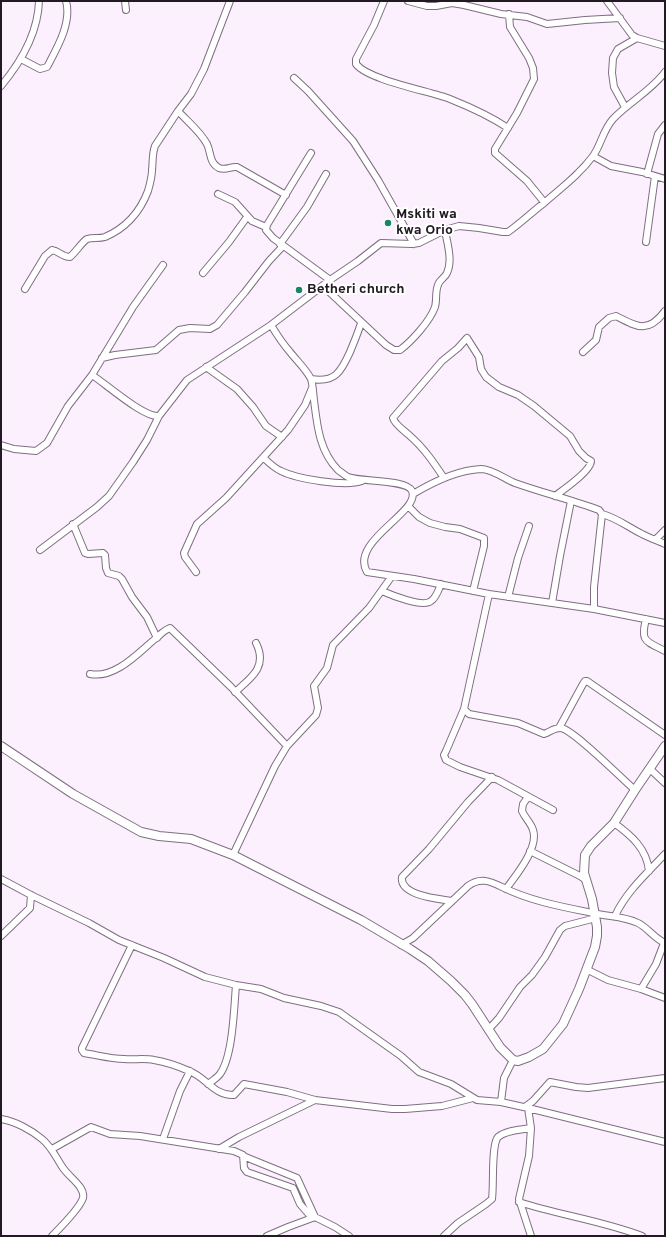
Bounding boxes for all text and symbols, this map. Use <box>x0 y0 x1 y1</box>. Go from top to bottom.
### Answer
place label: Mskiti wa kwa Orio <box>396 207 457 240</box>
marker: Mskiti wa kwa Orio <box>383 218 393 228</box>
place label: Betheri church <box>307 282 405 298</box>
marker: Betheri church <box>294 285 304 295</box>

